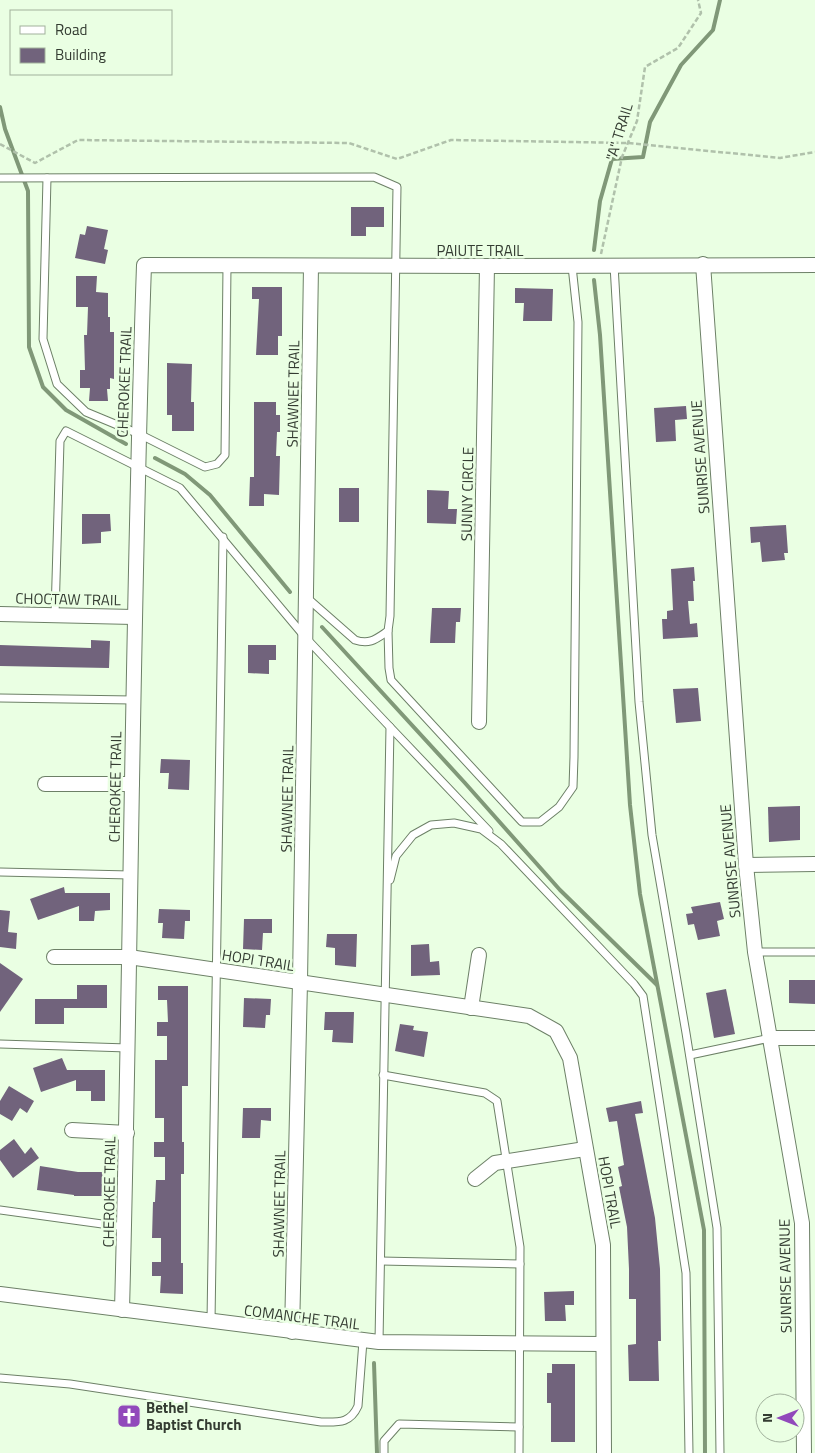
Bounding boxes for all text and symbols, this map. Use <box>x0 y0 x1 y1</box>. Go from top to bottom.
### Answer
legend <box>10 10 172 75</box>
text: Road <box>55 18 87 41</box>
text: Building <box>55 43 106 66</box>
street label: "A" TRAIL <box>599 100 639 164</box>
street label: PAIUTE TRAIL <box>436 239 524 262</box>
street label: CHEROKEE TRAIL <box>111 326 137 438</box>
street label: SHAWNEE TRAIL <box>281 340 305 448</box>
street label: SUNRISE AVENUE <box>685 399 715 515</box>
street label: SUNNY CIRCLE <box>455 447 479 541</box>
street label: CHOCTAW TRAIL <box>15 587 121 611</box>
street label: CHEROKEE TRAIL <box>103 731 127 843</box>
street label: SHAWNEE TRAIL <box>275 745 299 853</box>
street label: SUNRISE AVENUE <box>714 803 746 919</box>
street label: HOPI TRAIL <box>220 943 296 977</box>
street label: CHEROKEE TRAIL <box>97 1136 121 1248</box>
street label: SHAWNEE TRAIL <box>267 1150 291 1258</box>
street label: HOPI TRAIL <box>592 1154 628 1230</box>
street label: SUNRISE AVENUE <box>773 1219 797 1333</box>
street label: COMANCHE TRAIL <box>243 1298 361 1336</box>
north arrow <box>755 1393 805 1443</box>
place label: Bethel Baptist Church <box>146 1396 241 1436</box>
church icon: Bethel Baptist Church <box>116 1403 142 1429</box>
text: N <box>756 1413 777 1423</box>

